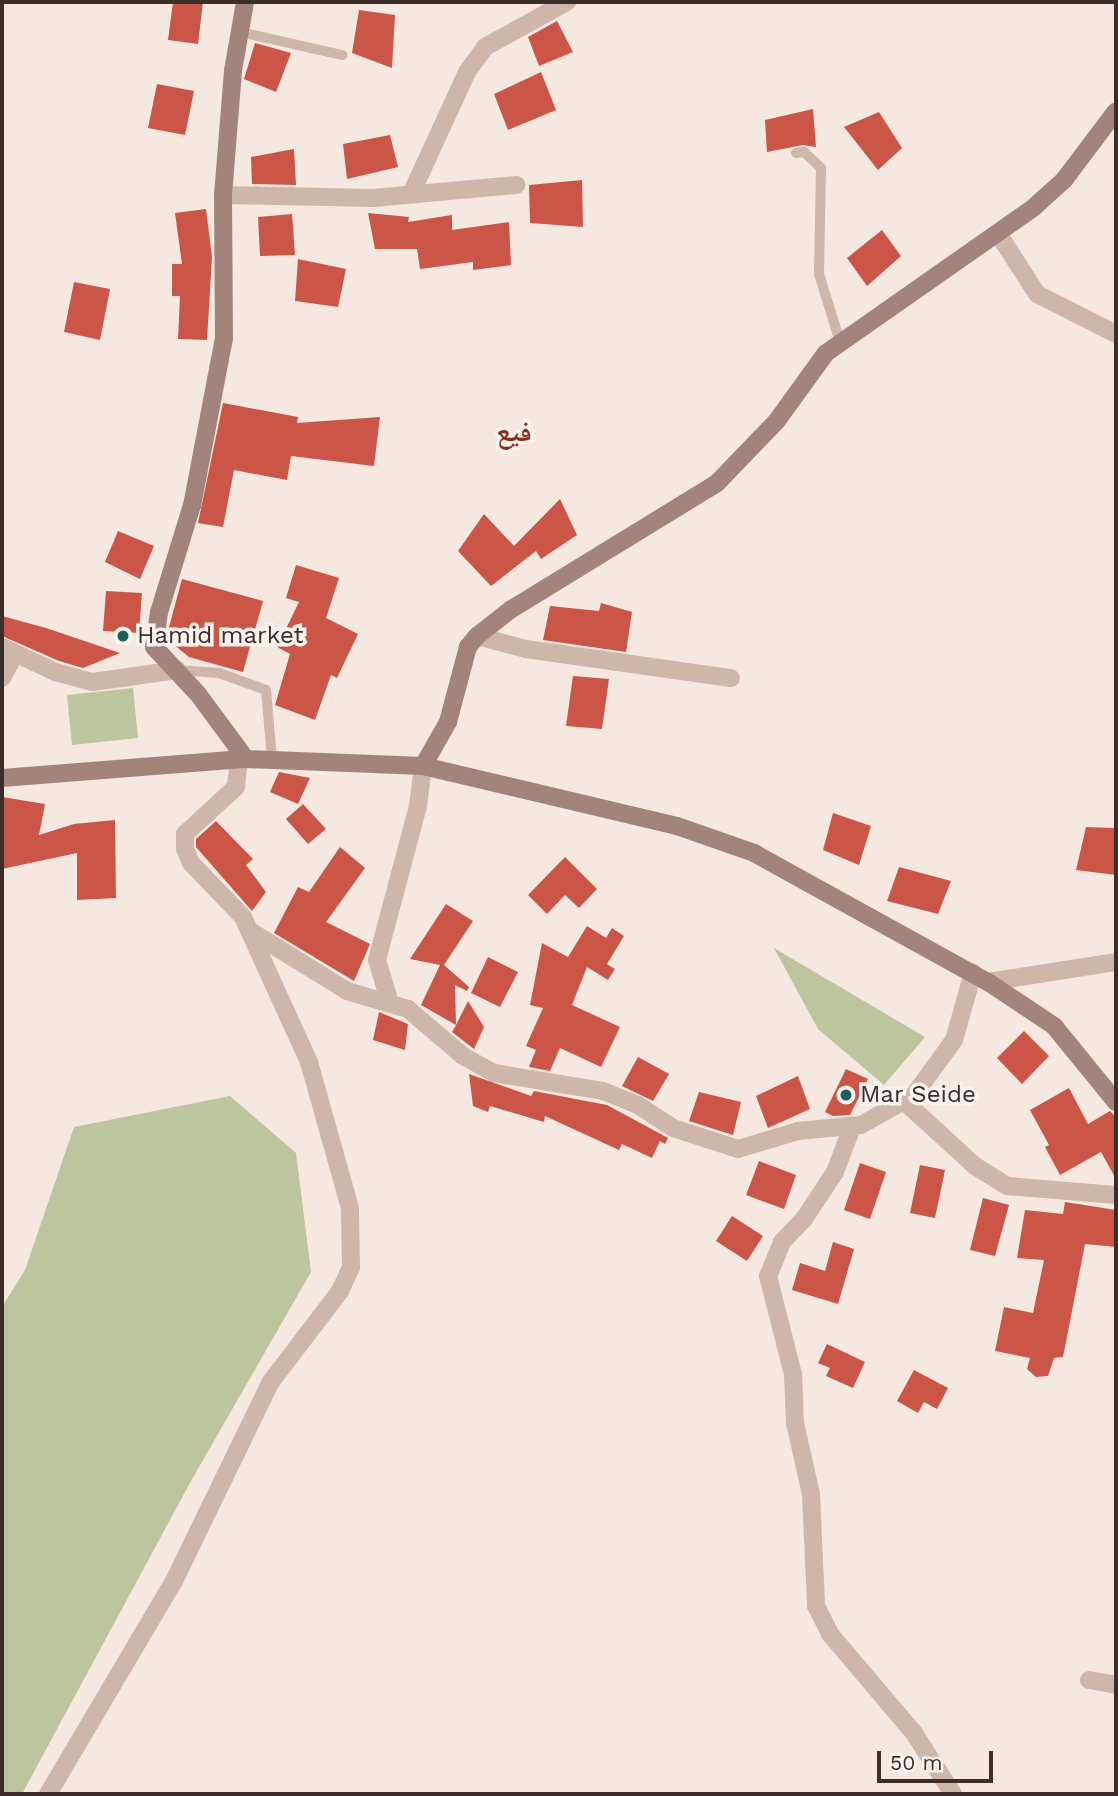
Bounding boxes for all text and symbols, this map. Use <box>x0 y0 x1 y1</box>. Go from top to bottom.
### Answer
district label: فيع <box>496 415 532 449</box>
place label: Hamid market <box>137 622 304 650</box>
marker: Hamid market <box>115 628 131 644</box>
place label: Mar Seide <box>860 1081 976 1109</box>
marker: Mar Seide <box>838 1087 854 1103</box>
scale bar <box>880 1736 996 1780</box>
text: 50 m <box>890 1750 942 1775</box>

